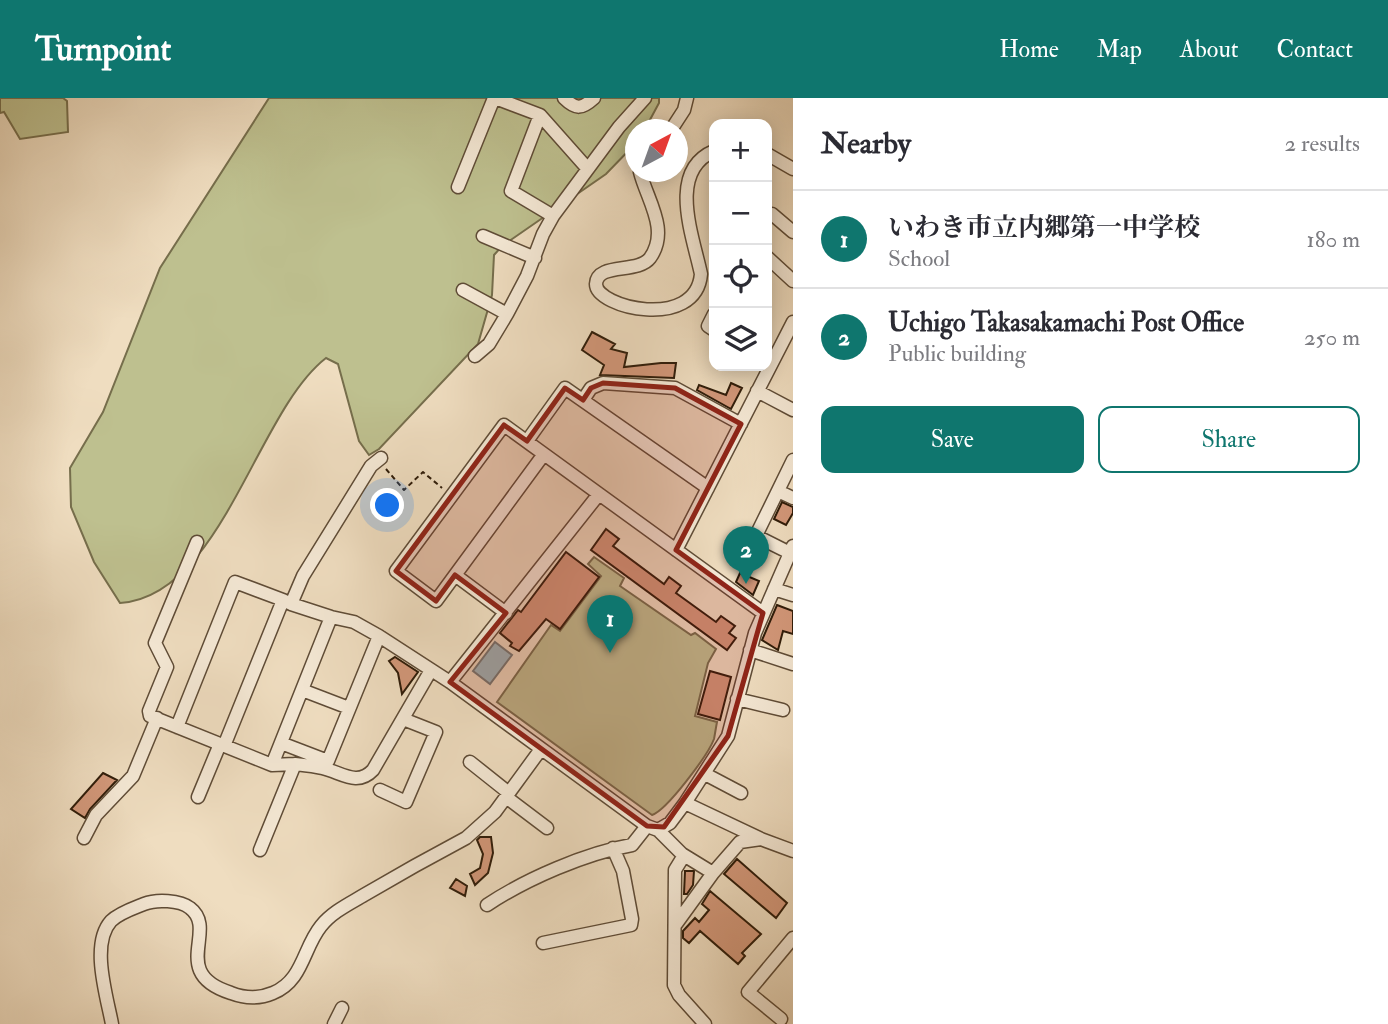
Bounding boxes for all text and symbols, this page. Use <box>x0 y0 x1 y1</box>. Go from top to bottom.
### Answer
text: Turnpoint <box>35 29 171 70</box>
text: Home <box>999 34 1059 65</box>
text: Map <box>1097 34 1142 65</box>
text: About <box>1180 34 1239 65</box>
text: Contact <box>1277 34 1353 65</box>
north arrow <box>625 119 688 182</box>
map controls <box>709 119 772 371</box>
button: + <box>709 119 772 182</box>
text: Nearby <box>821 125 911 162</box>
text: 2 results <box>1285 129 1360 158</box>
button: − <box>709 182 772 245</box>
text: いわき市立内郷第一中学校 <box>888 212 1200 244</box>
text: 1 <box>840 225 848 254</box>
text: 180 m <box>1307 225 1360 254</box>
text: School <box>888 244 950 273</box>
button: locate <box>709 245 772 308</box>
text: Uchigo Takasakamachi Post Office <box>888 307 1244 339</box>
button: layers <box>709 308 772 371</box>
text: 2 <box>838 323 850 352</box>
text: 250 m <box>1304 323 1360 352</box>
text: Public building <box>888 339 1026 368</box>
button: Save <box>821 406 1084 473</box>
button: Share <box>1098 406 1360 473</box>
your location <box>370 488 404 522</box>
pin: 2 <box>723 526 769 584</box>
pin: 1 <box>587 595 633 653</box>

